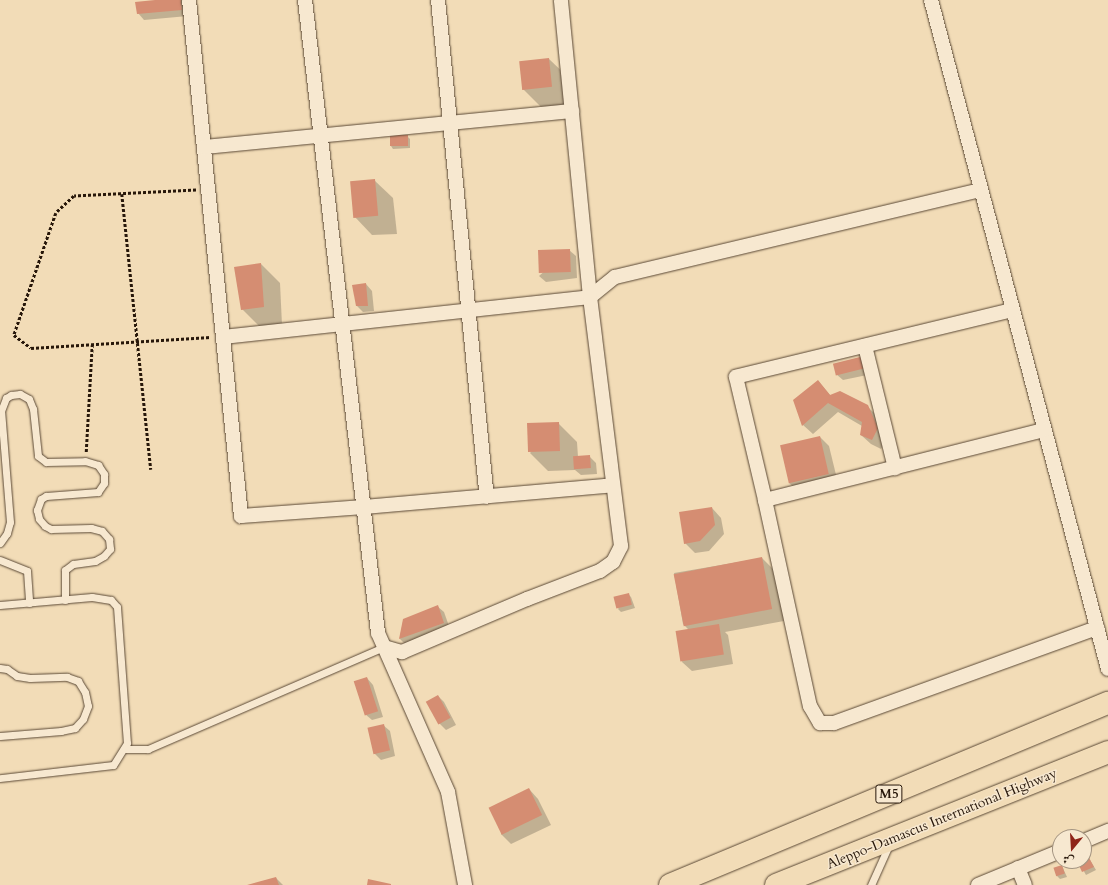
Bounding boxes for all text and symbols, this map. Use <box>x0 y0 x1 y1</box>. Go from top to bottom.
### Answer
street label: Aleppo-Damascus International Highway <box>824 765 1060 873</box>
road number: M5 <box>875 783 903 805</box>
north arrow <box>1052 829 1092 869</box>
text: ش <box>1061 851 1076 869</box>

